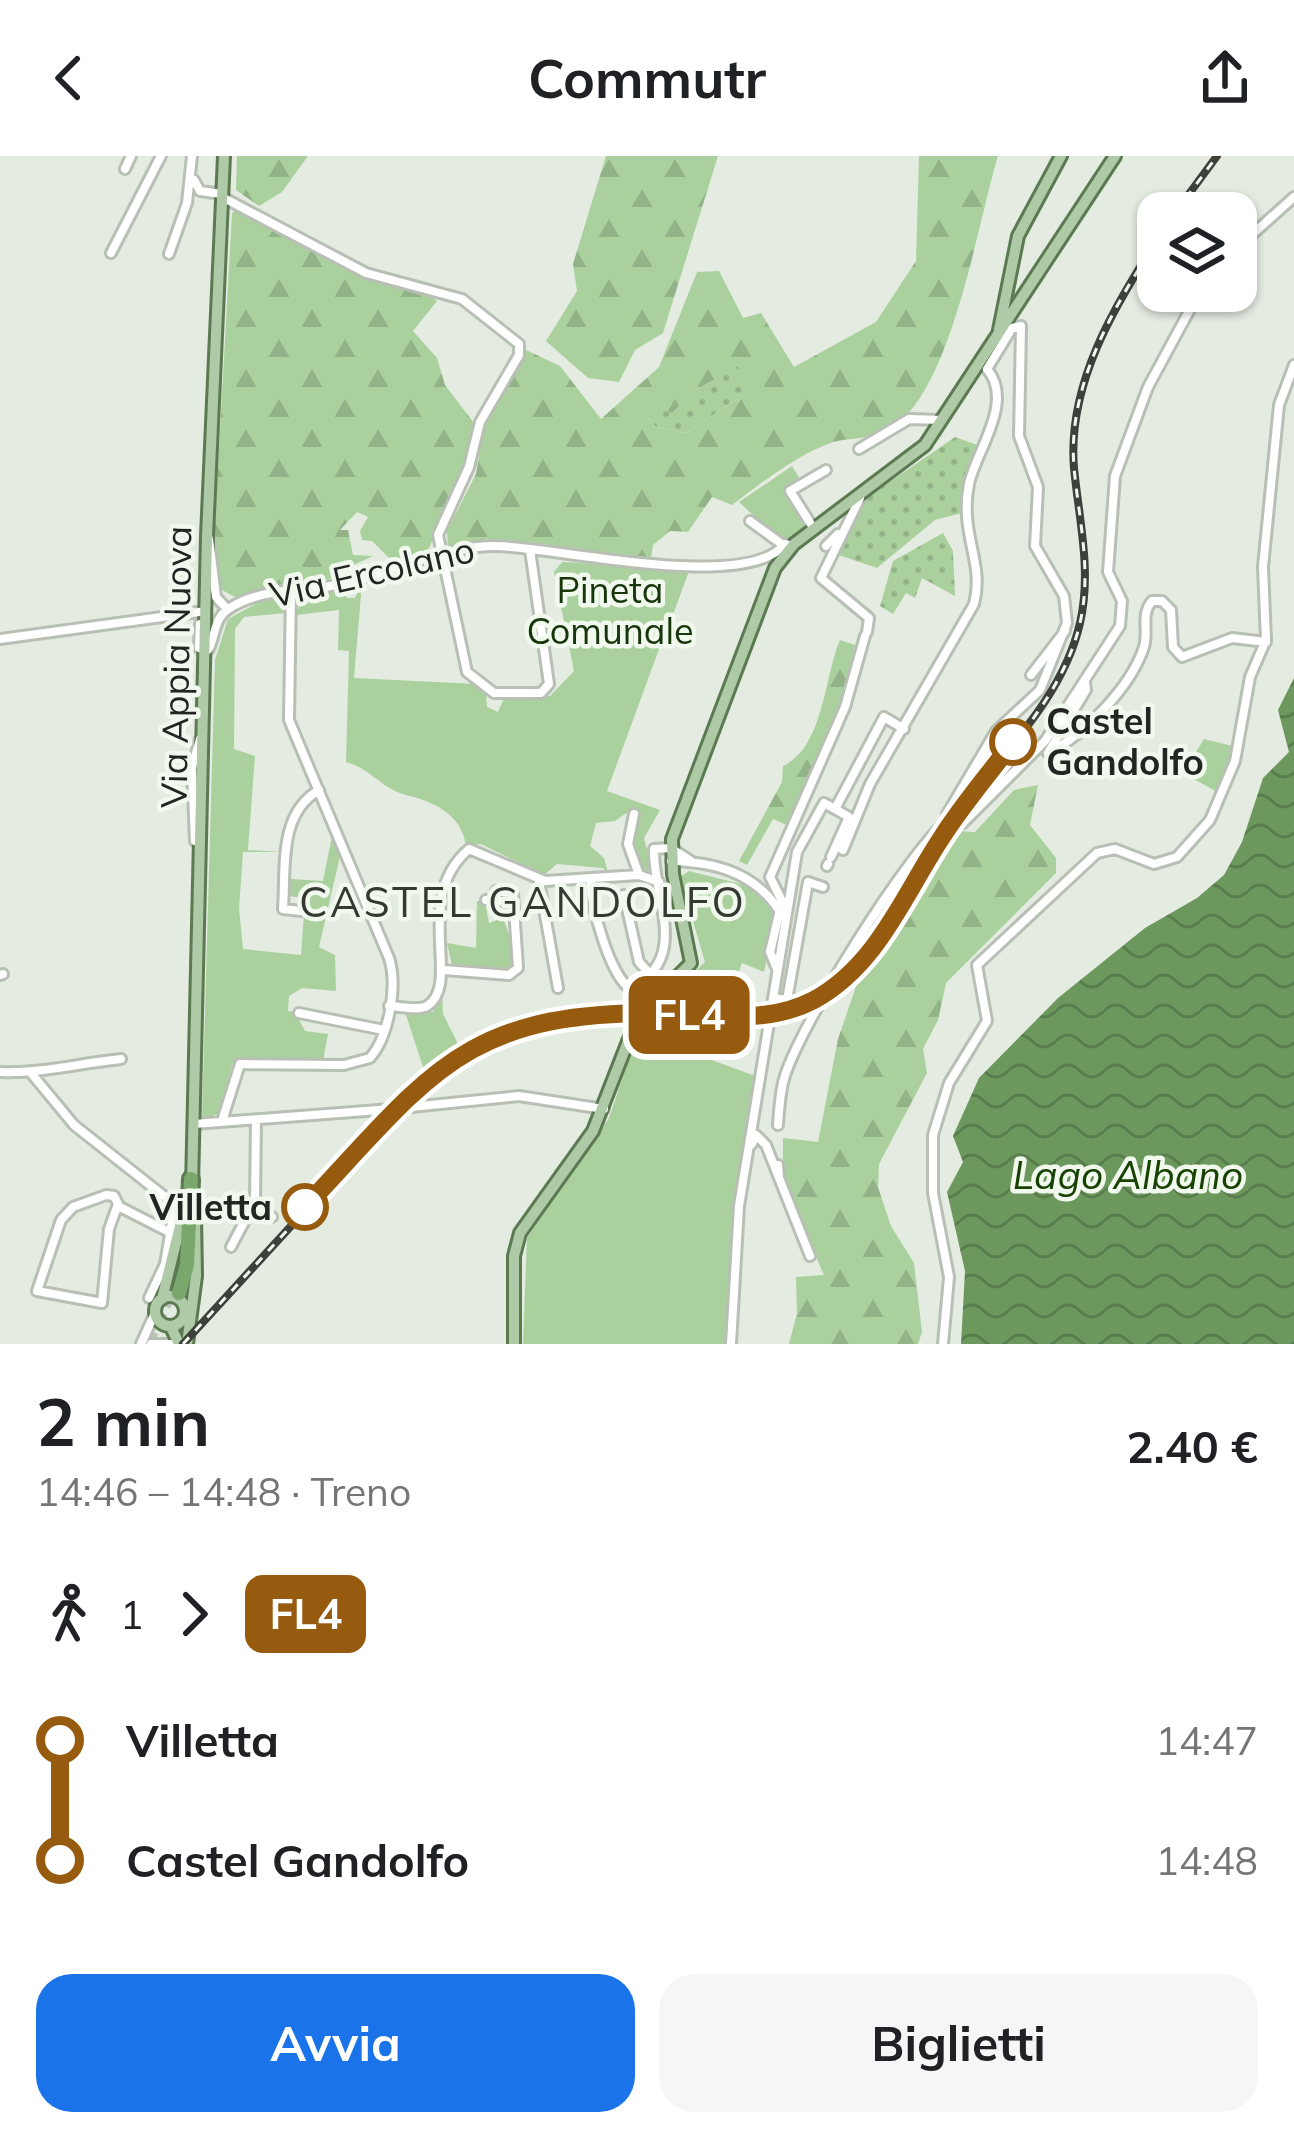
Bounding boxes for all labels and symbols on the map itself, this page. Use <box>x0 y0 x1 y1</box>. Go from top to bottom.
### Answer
street label: Via Appia Nuova <box>151 526 200 808</box>
street label: Via Ercolano <box>265 526 479 617</box>
park label: Pineta Comunale <box>526 567 694 653</box>
place label: Castel Gandolfo <box>1046 698 1204 784</box>
marker: Castel Gandolfo <box>991 720 1035 764</box>
district label: CASTEL GANDOLFO <box>299 875 747 928</box>
line badge: FL4 <box>620 976 758 1054</box>
water label: Lago Albano <box>1013 1150 1243 1199</box>
place label: Villetta <box>149 1184 272 1229</box>
marker: Villetta <box>283 1185 327 1229</box>

